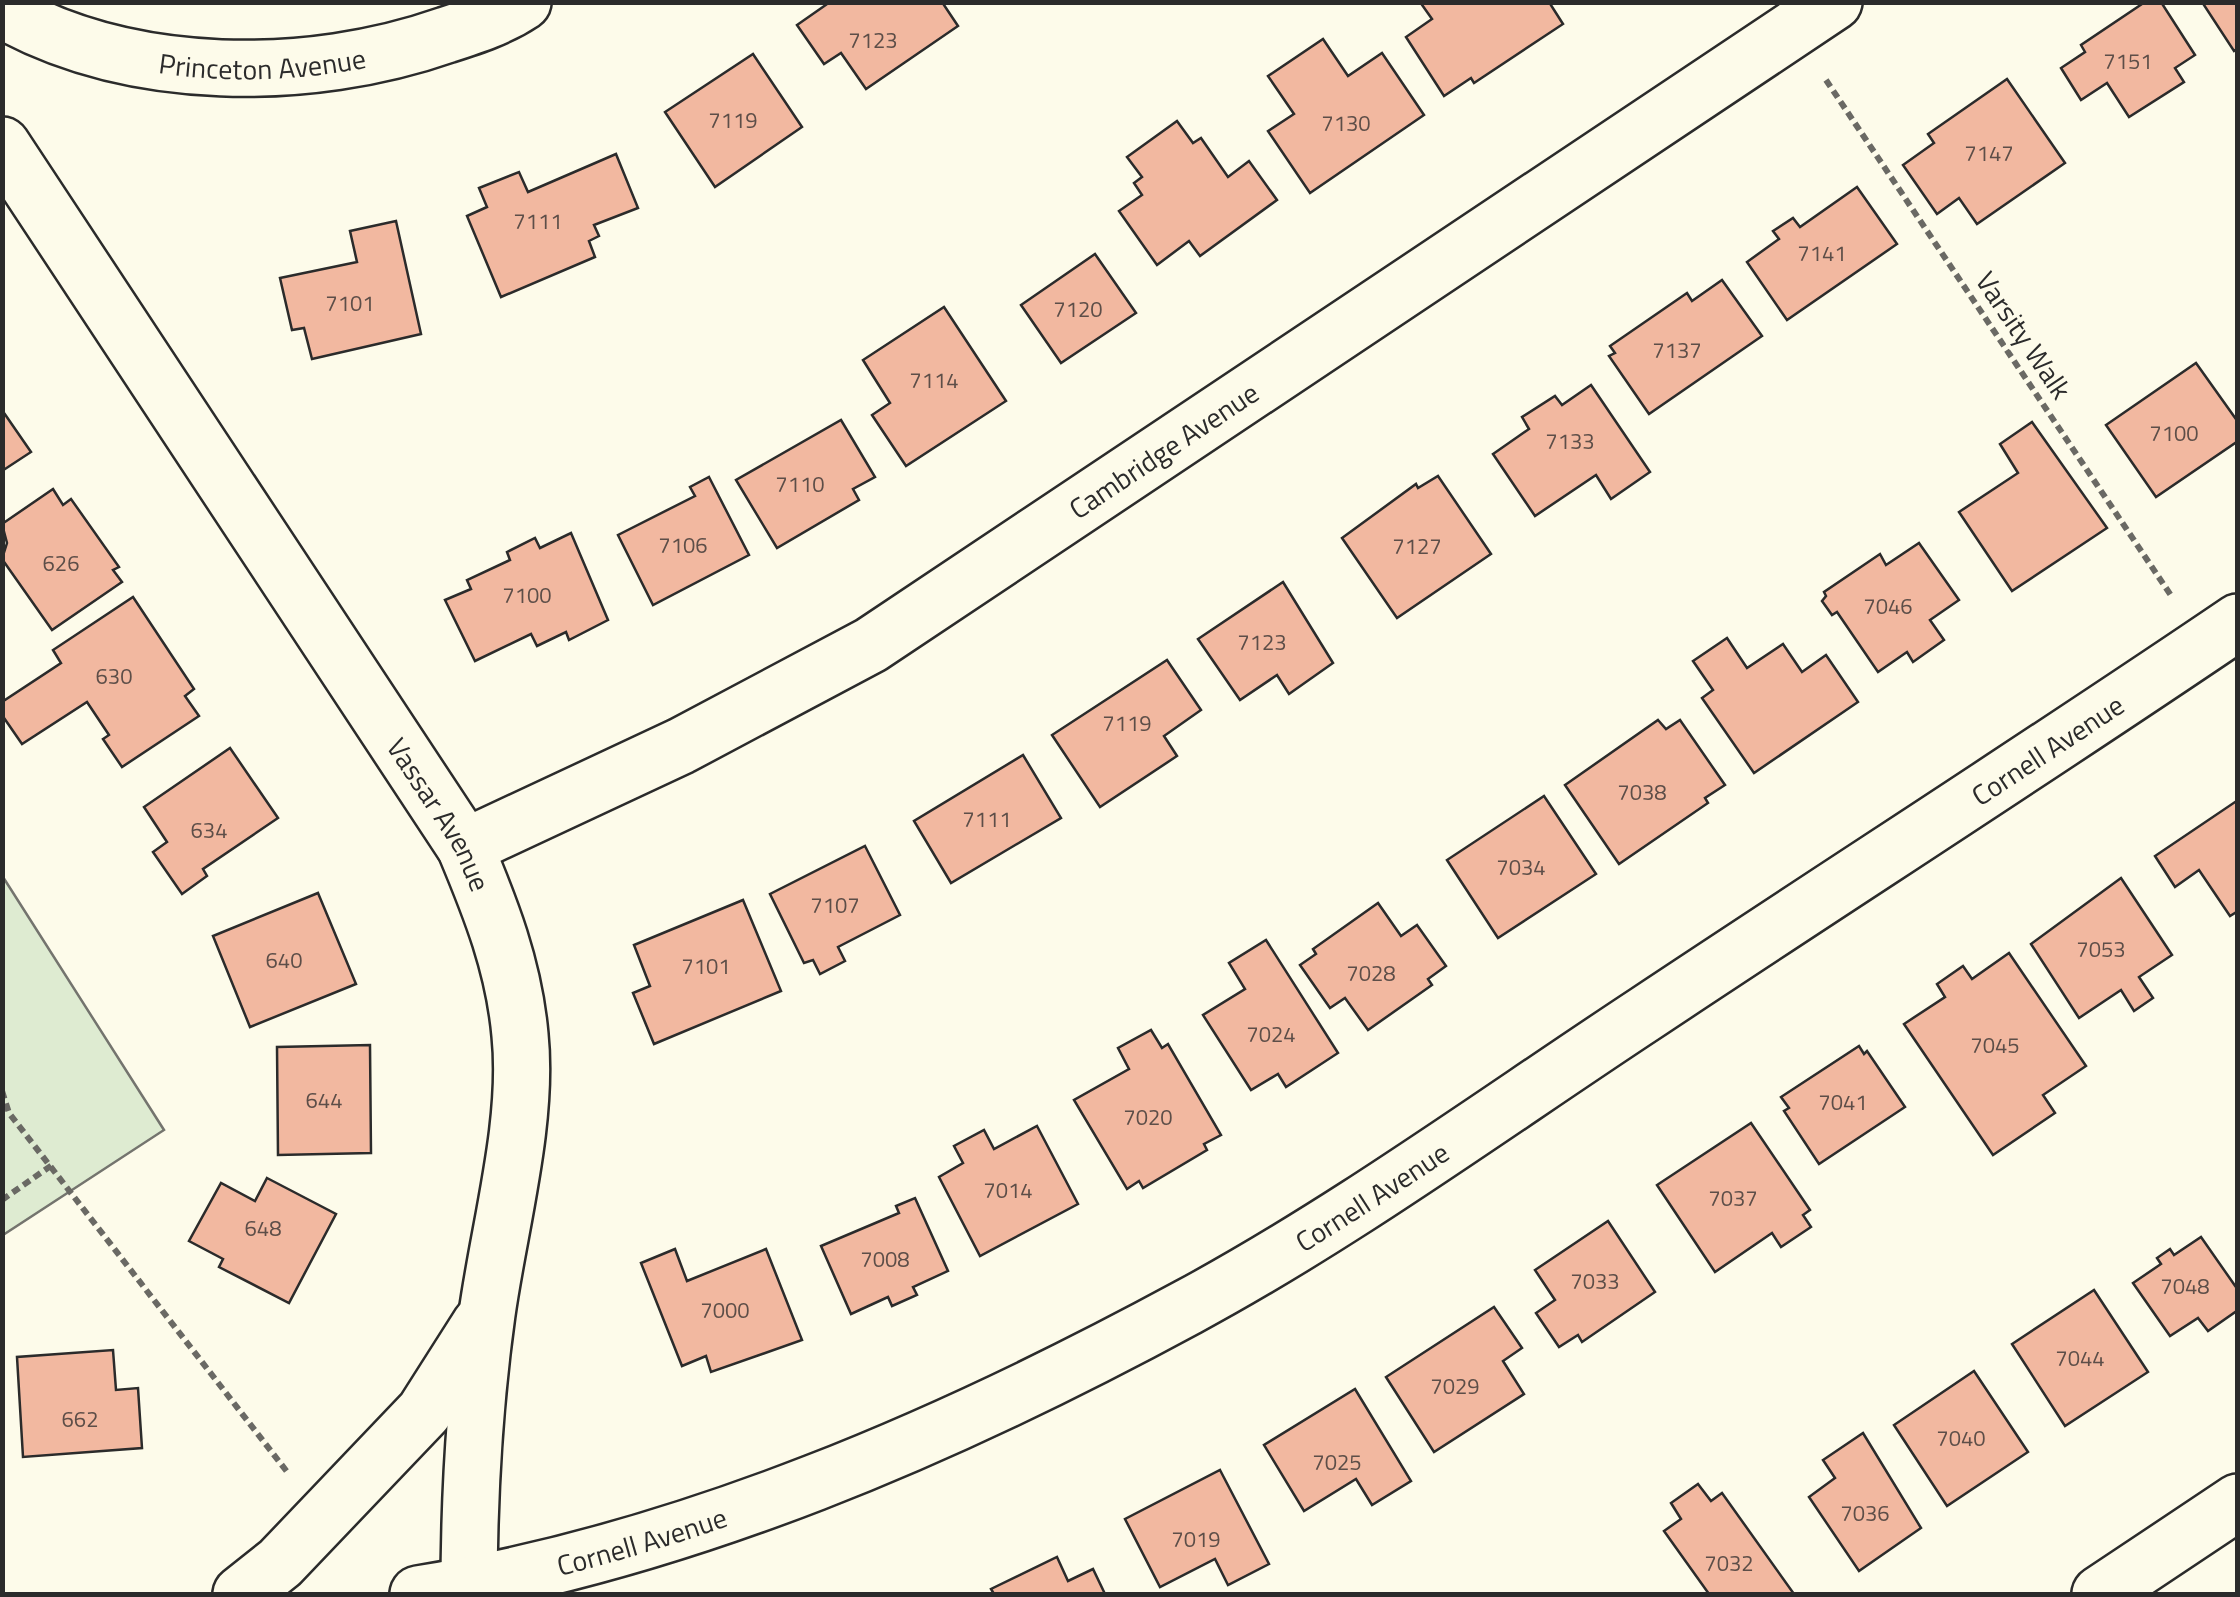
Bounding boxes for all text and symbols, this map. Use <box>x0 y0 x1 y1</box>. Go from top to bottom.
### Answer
house number: 7123 <box>848 23 898 57</box>
street label: Princeton Avenue <box>156 36 369 90</box>
house number: 7151 <box>2103 44 2153 78</box>
house number: 7119 <box>708 103 758 137</box>
house number: 7130 <box>1321 106 1371 140</box>
house number: 7147 <box>1964 136 2014 170</box>
house number: 7111 <box>513 204 563 238</box>
house number: 7141 <box>1797 236 1847 270</box>
street label: Varsity Walk <box>1965 262 2083 408</box>
house number: 7101 <box>325 286 375 320</box>
house number: 7120 <box>1053 292 1103 326</box>
house number: 7137 <box>1652 333 1702 367</box>
house number: 7114 <box>909 363 959 397</box>
street label: Cambridge Avenue <box>1060 371 1267 529</box>
house number: 7100 <box>2149 416 2199 450</box>
house number: 7133 <box>1545 424 1595 458</box>
house number: 7110 <box>775 467 825 501</box>
house number: 7106 <box>658 528 708 562</box>
house number: 7127 <box>1392 529 1442 563</box>
house number: 626 <box>43 546 79 580</box>
house number: 7100 <box>502 578 552 612</box>
house number: 7046 <box>1863 589 1913 623</box>
house number: 7123 <box>1237 625 1287 659</box>
house number: 630 <box>96 659 132 693</box>
street label: Cornell Avenue <box>1962 683 2132 816</box>
house number: 7119 <box>1102 706 1152 740</box>
street label: Vassar Avenue <box>377 729 502 897</box>
house number: 7038 <box>1617 775 1667 809</box>
house number: 7111 <box>962 802 1012 836</box>
house number: 634 <box>191 813 227 847</box>
house number: 7034 <box>1496 850 1546 884</box>
house number: 7107 <box>810 888 860 922</box>
house number: 7053 <box>2076 932 2126 966</box>
house number: 640 <box>266 943 302 977</box>
house number: 7101 <box>681 949 731 983</box>
house number: 7028 <box>1346 956 1396 990</box>
house number: 7024 <box>1246 1017 1296 1051</box>
house number: 7045 <box>1970 1028 2020 1062</box>
house number: 644 <box>306 1083 342 1117</box>
house number: 7041 <box>1818 1085 1868 1119</box>
house number: 7020 <box>1123 1100 1173 1134</box>
street label: Cornell Avenue <box>1286 1131 1457 1262</box>
house number: 7014 <box>983 1173 1033 1207</box>
house number: 7037 <box>1708 1181 1758 1215</box>
house number: 648 <box>245 1211 281 1245</box>
house number: 7008 <box>860 1242 910 1276</box>
house number: 7033 <box>1570 1264 1620 1298</box>
house number: 7048 <box>2160 1269 2210 1303</box>
house number: 7000 <box>700 1293 750 1327</box>
house number: 7044 <box>2055 1341 2105 1375</box>
house number: 7029 <box>1430 1369 1480 1403</box>
house number: 662 <box>62 1402 98 1436</box>
house number: 7040 <box>1936 1421 1986 1455</box>
house number: 7025 <box>1312 1445 1362 1479</box>
street label: Cornell Avenue <box>552 1495 732 1586</box>
house number: 7036 <box>1840 1496 1890 1530</box>
house number: 7019 <box>1171 1522 1221 1556</box>
house number: 7032 <box>1704 1546 1754 1580</box>

